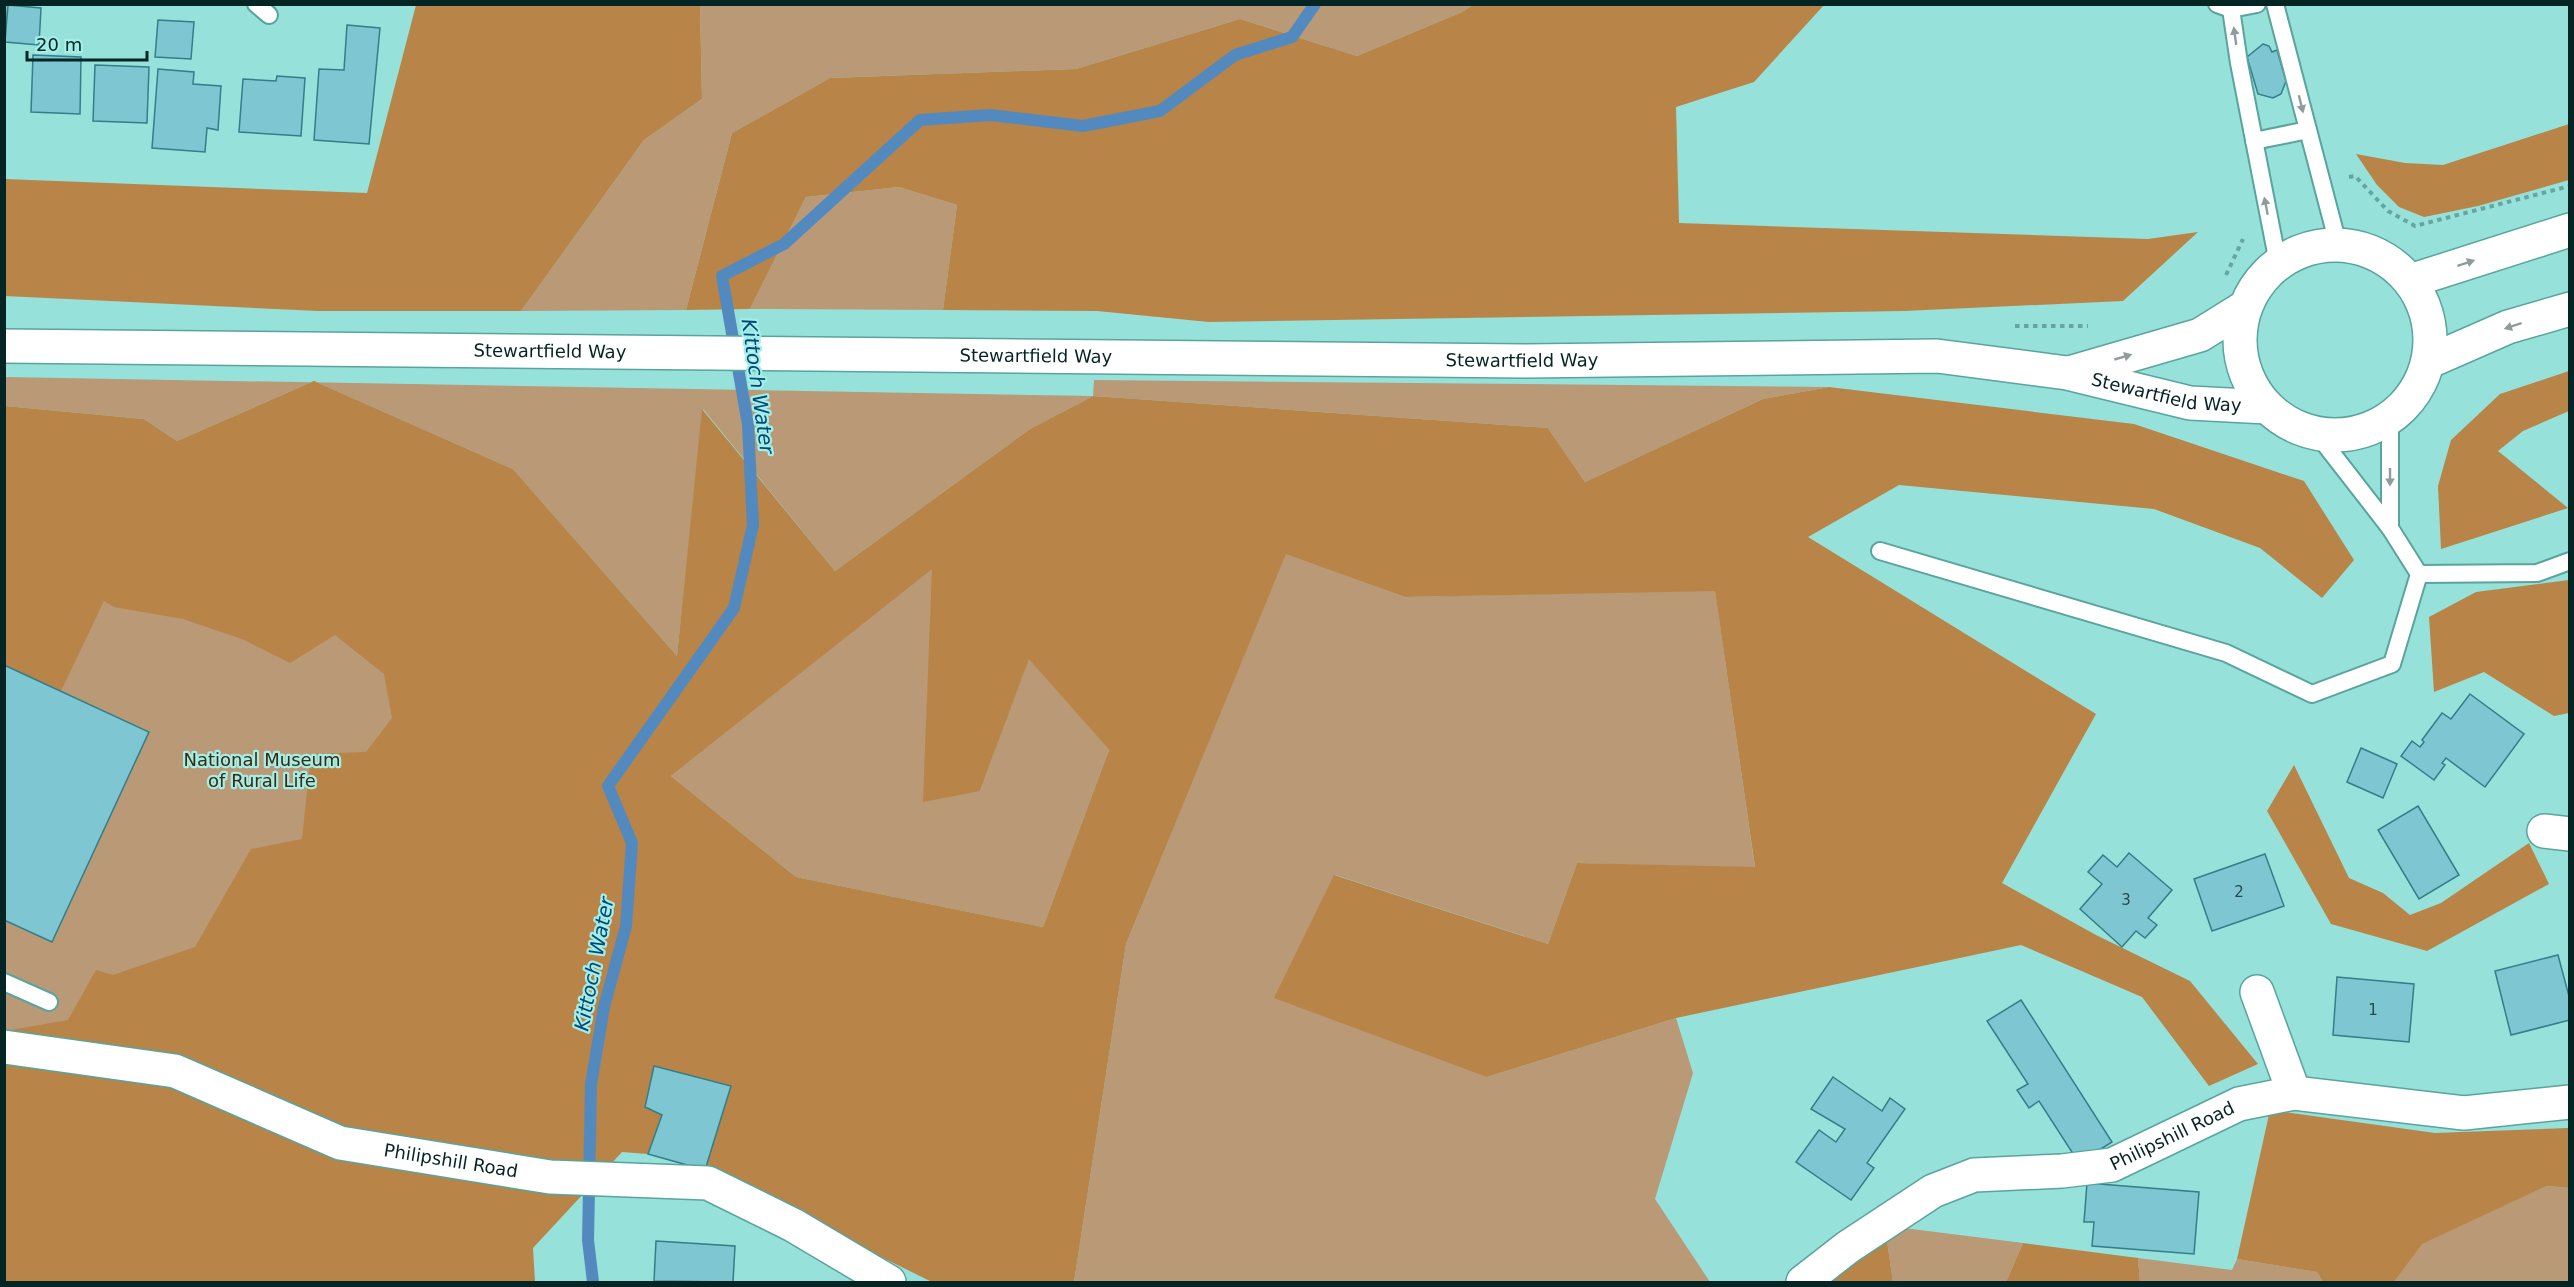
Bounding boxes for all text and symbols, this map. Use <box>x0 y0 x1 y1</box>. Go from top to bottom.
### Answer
scale bar <box>27 24 147 62</box>
one-way arrow <box>2231 27 2240 46</box>
text: 20 m <box>36 34 82 55</box>
one-way arrow <box>2296 95 2306 113</box>
one-way arrow <box>2261 196 2270 215</box>
one-way arrow <box>2457 258 2475 267</box>
water label: Kittoch Water <box>737 317 780 457</box>
one-way arrow <box>2504 322 2522 331</box>
street label: Stewartfield Way <box>473 340 627 362</box>
street label: Stewartfield Way <box>959 344 1113 367</box>
street label: Stewartfield Way <box>1445 349 1599 371</box>
one-way arrow <box>2114 352 2132 361</box>
street label: Stewartfield Way <box>2089 368 2242 416</box>
one-way arrow <box>2385 467 2395 486</box>
park label: National Museum of Rural Life <box>183 749 341 791</box>
house number: 2 <box>2234 883 2244 901</box>
house number: 3 <box>2121 891 2131 909</box>
water label: Kittoch Water <box>569 893 619 1033</box>
house number: 1 <box>2368 1001 2378 1019</box>
street label: Philipshill Road <box>2106 1097 2238 1174</box>
street label: Philipshill Road <box>382 1139 520 1182</box>

